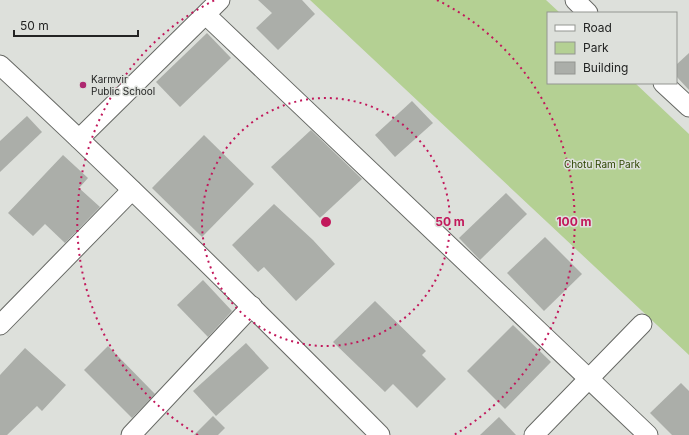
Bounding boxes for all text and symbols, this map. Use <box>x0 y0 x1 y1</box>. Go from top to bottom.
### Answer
scale bar <box>14 12 138 38</box>
legend <box>547 12 677 84</box>
text: 50 m <box>20 18 49 33</box>
text: Road <box>583 20 612 35</box>
text: Park <box>583 40 609 55</box>
text: Building <box>583 60 628 75</box>
place label: Karmvir Public School <box>91 73 155 97</box>
marker: Karmvir Public School <box>78 80 88 90</box>
park label: Chotu Ram Park <box>564 158 641 170</box>
text: 50 m <box>435 214 465 229</box>
text: 100 m <box>556 214 592 229</box>
centre of rings <box>319 215 333 229</box>

